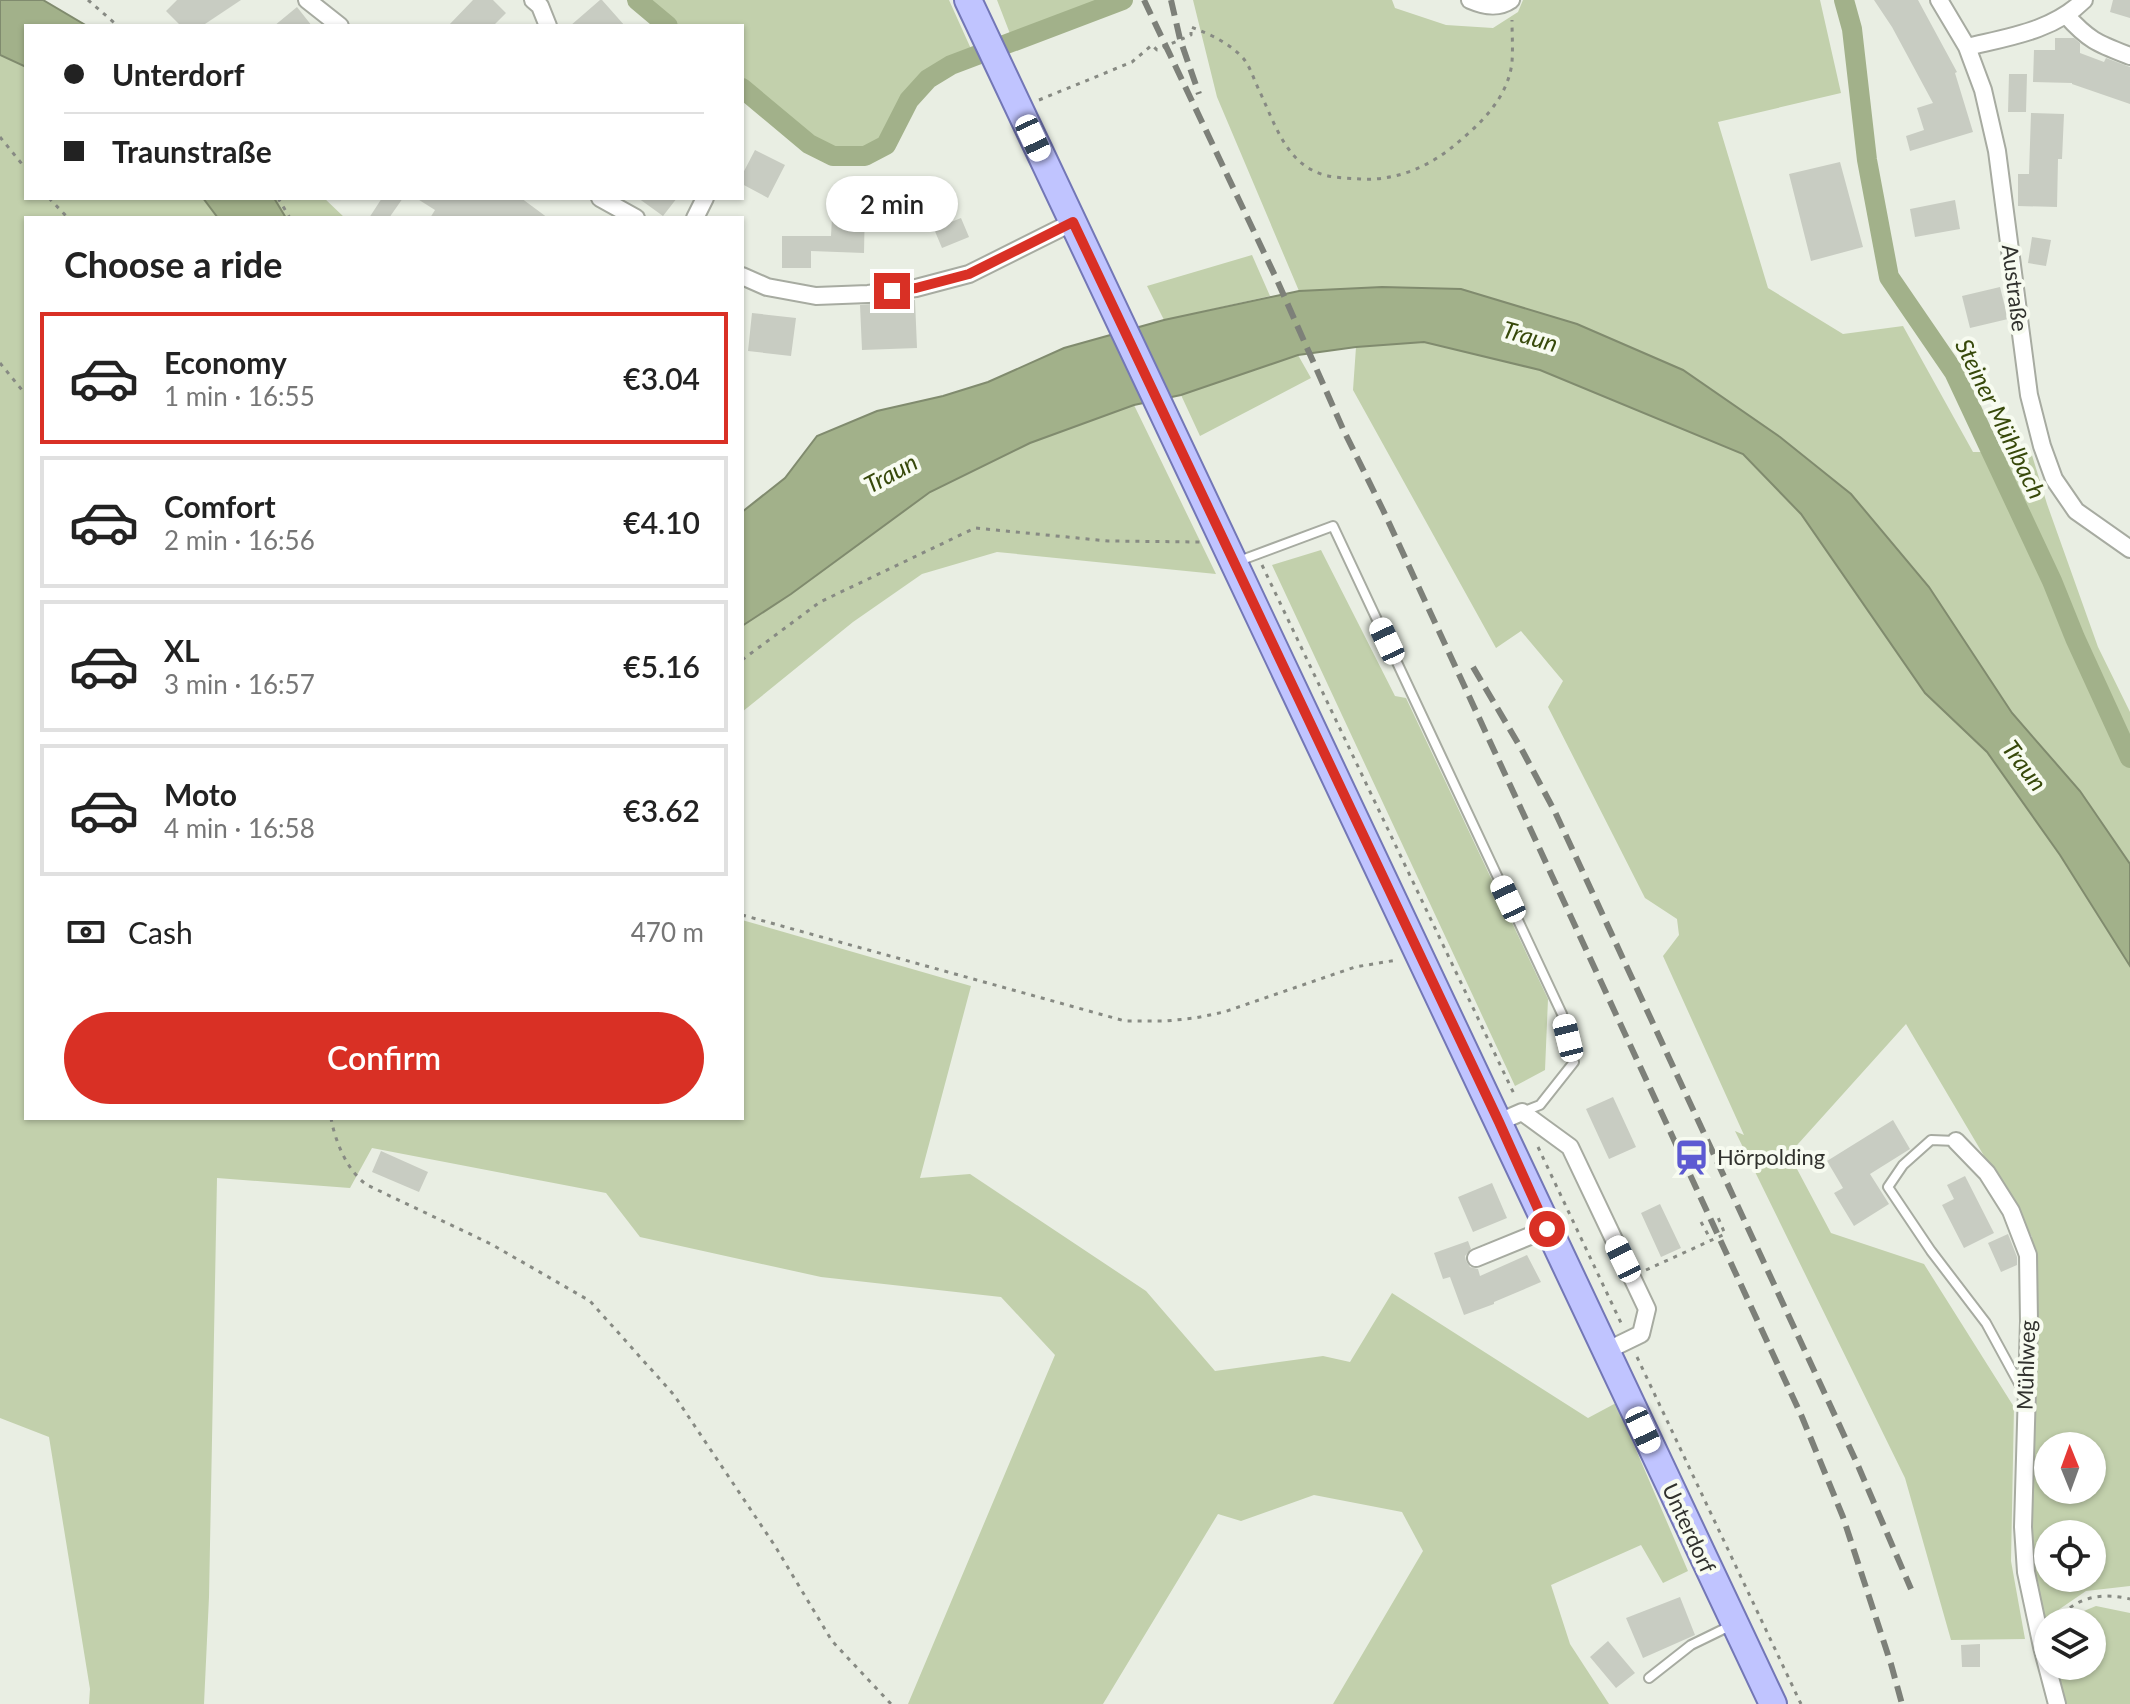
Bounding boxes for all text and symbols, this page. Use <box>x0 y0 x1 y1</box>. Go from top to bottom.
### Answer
text: Unterdorf <box>112 56 245 92</box>
car <box>1012 111 1054 165</box>
text: Traunstraße <box>112 133 272 169</box>
callout: 2 min <box>826 175 958 231</box>
text: 2 min <box>860 188 924 220</box>
text: Choose a ride <box>64 242 283 286</box>
street label: Austraße <box>1997 243 2034 333</box>
route end <box>874 273 910 309</box>
water label: Traun <box>1499 314 1561 357</box>
water label: Steiner Mühlbach <box>1950 334 2053 503</box>
icon: car <box>68 342 140 414</box>
text: Economy <box>164 344 287 380</box>
text: €3.04 <box>623 360 700 396</box>
text: 1 min · 16:55 <box>164 380 315 412</box>
water label: Traun <box>859 447 922 499</box>
icon: car <box>68 486 140 558</box>
text: Comfort <box>164 488 276 524</box>
text: €4.10 <box>623 504 700 540</box>
text: 2 min · 16:56 <box>164 524 315 556</box>
car <box>1366 614 1408 668</box>
icon: car <box>68 630 140 702</box>
text: XL <box>164 632 200 668</box>
text: €5.16 <box>623 648 700 684</box>
text: 3 min · 16:57 <box>164 668 315 700</box>
water label: Traun <box>1997 734 2054 796</box>
icon: car <box>68 774 140 846</box>
text: Moto <box>164 776 237 812</box>
text: €3.62 <box>623 792 700 828</box>
text: 4 min · 16:58 <box>164 812 315 844</box>
car <box>1487 872 1529 926</box>
icon: cash <box>64 910 108 954</box>
text: Cash <box>128 914 193 950</box>
text: 470 m <box>631 916 704 948</box>
button: Confirm <box>64 1012 704 1104</box>
car <box>1551 1012 1585 1064</box>
station icon: Hörpolding <box>1672 1138 1710 1176</box>
place label: Hörpolding <box>1717 1143 1825 1170</box>
route start <box>1529 1211 1565 1247</box>
car <box>1602 1232 1644 1286</box>
street label: Mühlweg <box>2010 1319 2041 1411</box>
car <box>1622 1403 1664 1457</box>
north arrow <box>2034 1432 2106 1504</box>
map controls <box>2034 1432 2106 1680</box>
street label: Unterdorf <box>1657 1479 1722 1577</box>
button: locate <box>2034 1520 2106 1592</box>
button: layers <box>2034 1608 2106 1680</box>

